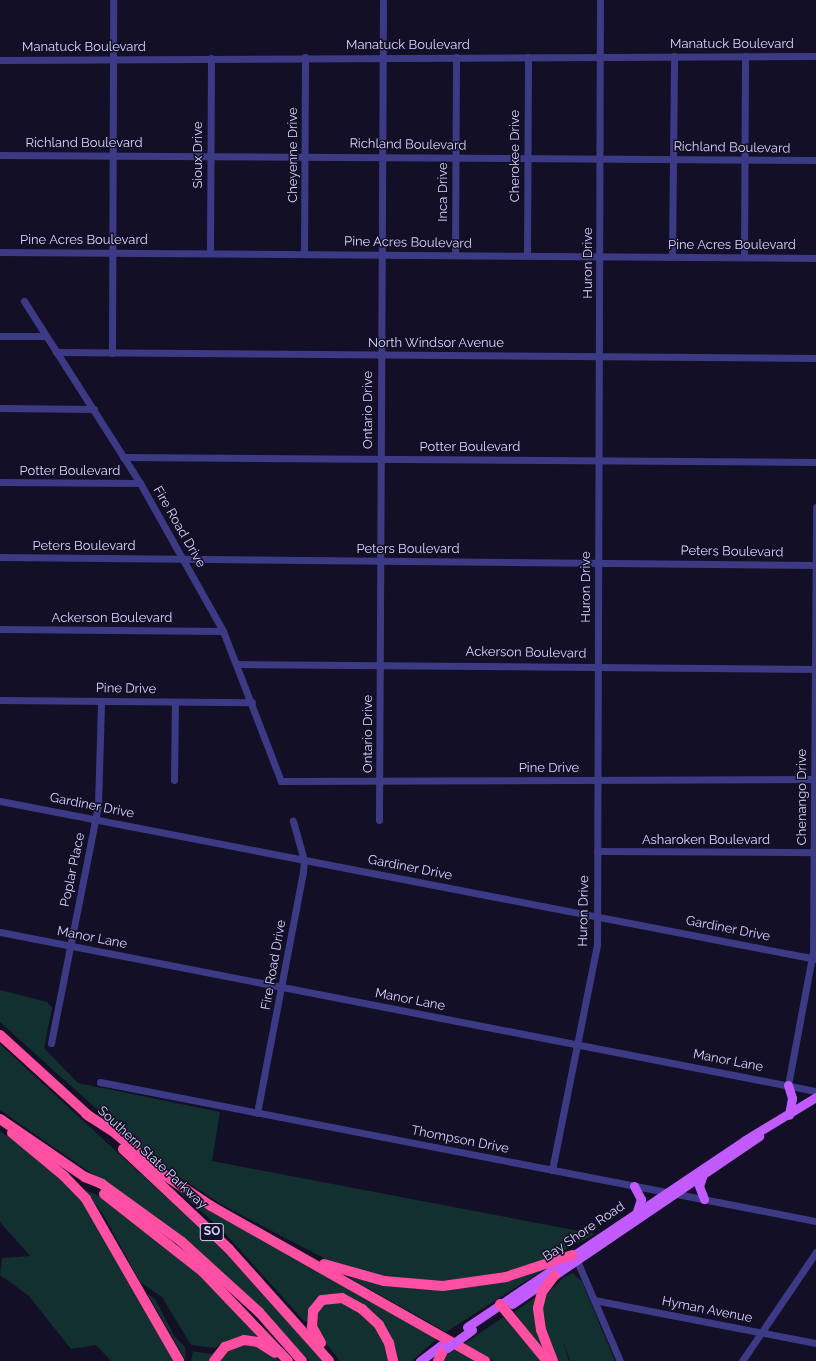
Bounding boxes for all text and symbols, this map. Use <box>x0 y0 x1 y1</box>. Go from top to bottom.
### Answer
street label: Manatuck Boulevard <box>670 36 794 52</box>
street label: Manatuck Boulevard <box>346 37 470 53</box>
street label: Manatuck Boulevard <box>22 39 146 55</box>
street label: Cheyenne Drive <box>285 107 301 203</box>
street label: Cherokee Drive <box>507 110 523 202</box>
street label: Sioux Drive <box>190 121 206 189</box>
street label: Richland Boulevard <box>26 135 142 151</box>
street label: Richland Boulevard <box>349 136 467 154</box>
street label: Richland Boulevard <box>673 139 791 157</box>
street label: Inca Drive <box>435 162 451 222</box>
street label: Huron Drive <box>580 227 596 299</box>
street label: Pine Acres Boulevard <box>20 232 148 248</box>
street label: Pine Acres Boulevard <box>344 234 472 252</box>
street label: Pine Acres Boulevard <box>668 237 796 253</box>
street label: North Windsor Avenue <box>367 335 505 351</box>
street label: Ontario Drive <box>360 371 376 449</box>
street label: Potter Boulevard <box>419 439 521 455</box>
street label: Potter Boulevard <box>19 463 121 479</box>
street label: Fire Road Drive <box>149 484 209 570</box>
street label: Peters Boulevard <box>33 538 135 554</box>
street label: Peters Boulevard <box>357 541 459 557</box>
street label: Peters Boulevard <box>680 543 784 561</box>
street label: Huron Drive <box>578 551 594 623</box>
street label: Ackerson Boulevard <box>52 610 172 626</box>
street label: Ackerson Boulevard <box>465 644 587 662</box>
street label: Pine Drive <box>96 681 156 697</box>
street label: Ontario Drive <box>360 695 376 773</box>
street label: Chenango Drive <box>794 749 810 845</box>
street label: Pine Drive <box>519 760 579 776</box>
street label: Gardiner Drive <box>48 790 136 822</box>
street label: Poplar Place <box>58 831 88 909</box>
street label: Asharoken Boulevard <box>642 832 770 848</box>
street label: Gardiner Drive <box>366 852 454 884</box>
street label: Huron Drive <box>576 875 592 947</box>
street label: Gardiner Drive <box>684 913 772 945</box>
street label: Fire Road Drive <box>258 919 290 1011</box>
street label: Manor Lane <box>55 924 129 952</box>
street label: Manor Lane <box>373 986 447 1014</box>
street label: Manor Lane <box>691 1047 765 1075</box>
street label: Southern State Parkway <box>94 1103 210 1213</box>
street label: Thompson Drive <box>410 1123 510 1157</box>
street label: Bay Shore Road <box>540 1199 628 1265</box>
road number: SO <box>199 1222 225 1242</box>
street label: Hyman Avenue <box>660 1294 754 1326</box>

